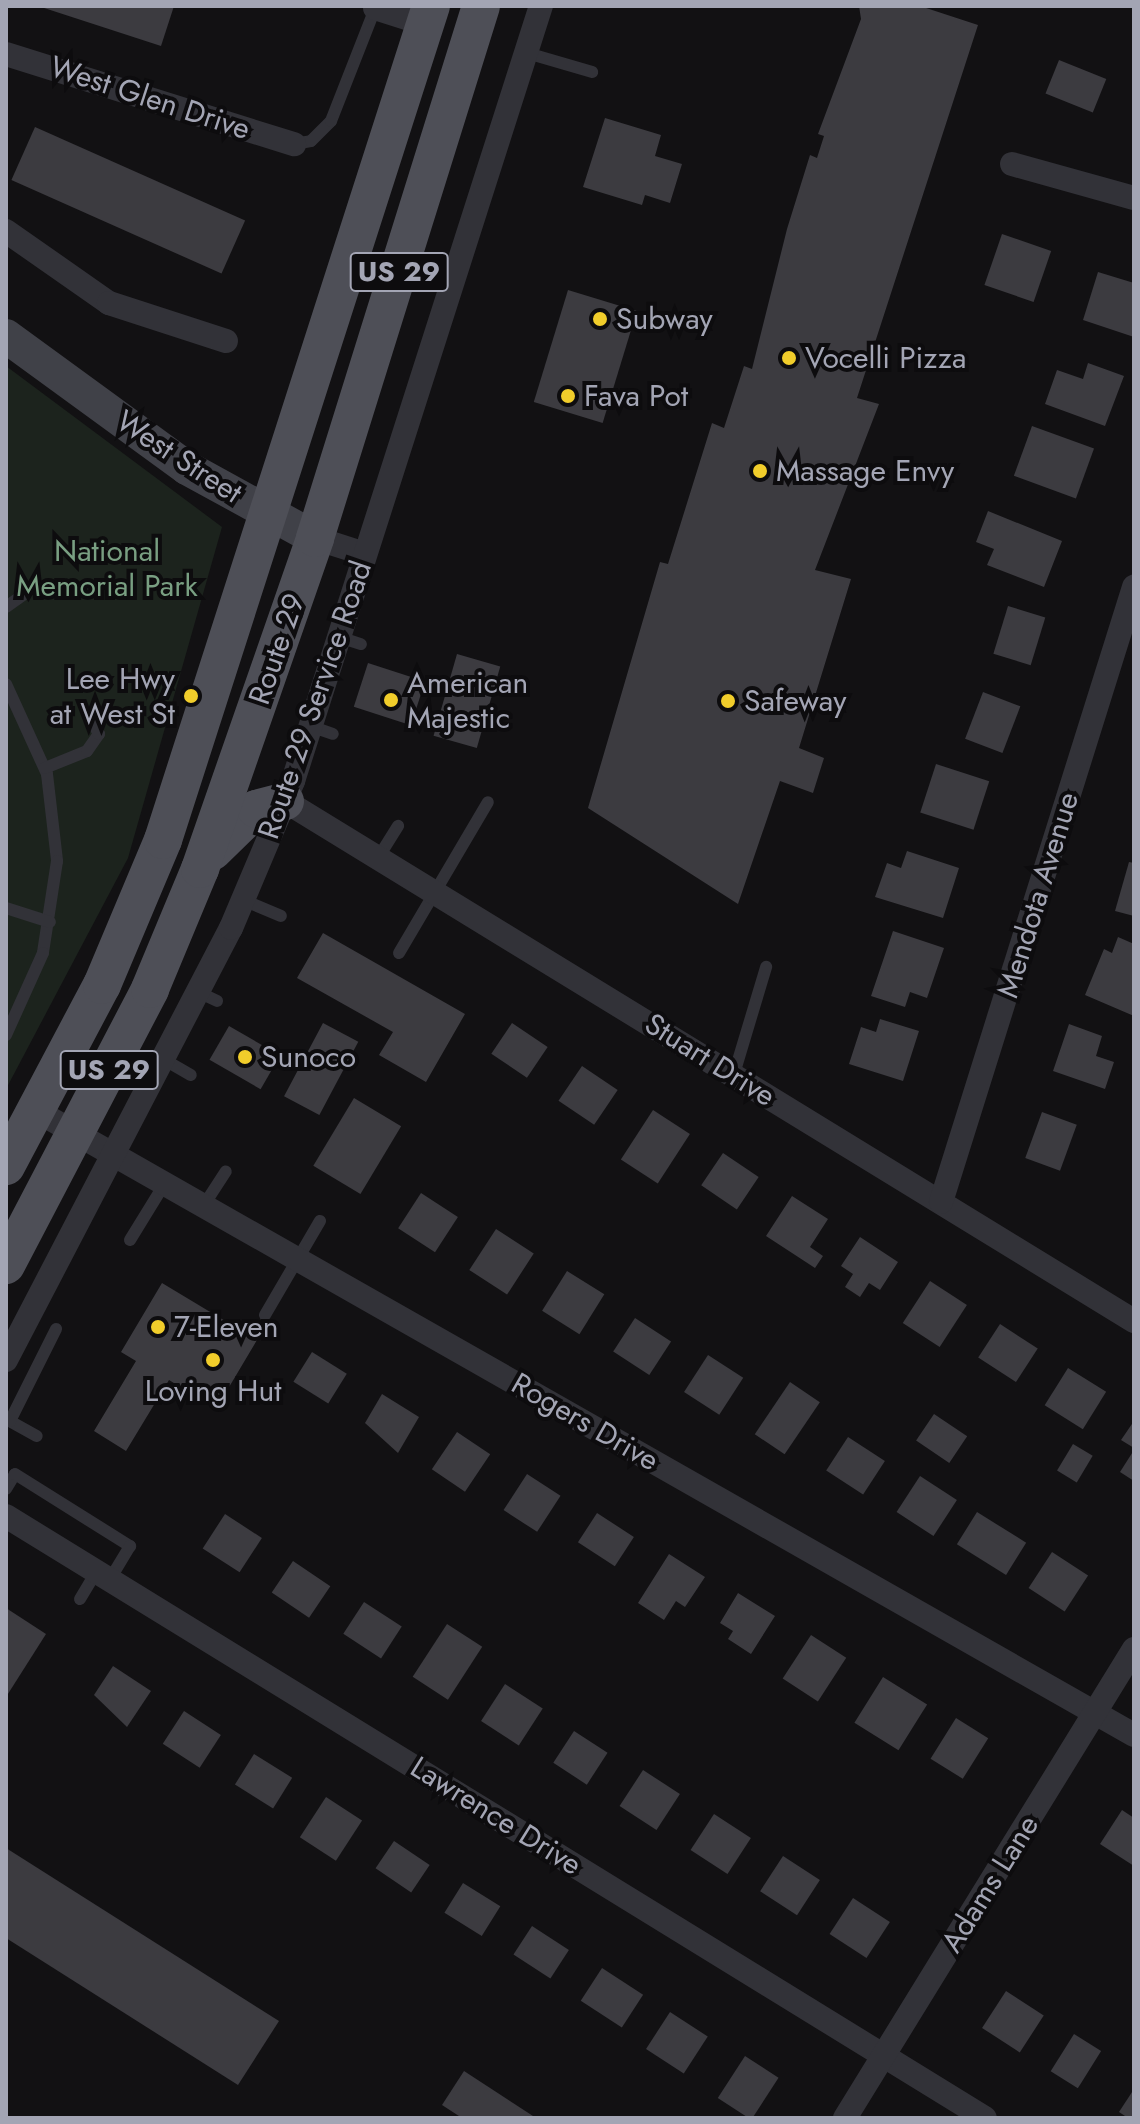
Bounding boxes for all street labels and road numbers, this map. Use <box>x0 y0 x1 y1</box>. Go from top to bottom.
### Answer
street label: West Glen Drive <box>45 49 255 147</box>
road number: US 29 <box>349 248 449 296</box>
street label: West Street <box>109 403 249 511</box>
street label: Route 29 Service Road <box>251 556 379 844</box>
street label: Route 29 <box>241 589 313 709</box>
street label: Mendota Avenue <box>990 788 1086 1002</box>
street label: Stuart Drive <box>638 1006 782 1114</box>
road number: US 29 <box>59 1046 159 1094</box>
street label: Rogers Drive <box>505 1365 665 1479</box>
street label: Lawrence Drive <box>404 1749 588 1883</box>
street label: Adams Lane <box>934 1809 1046 1959</box>

